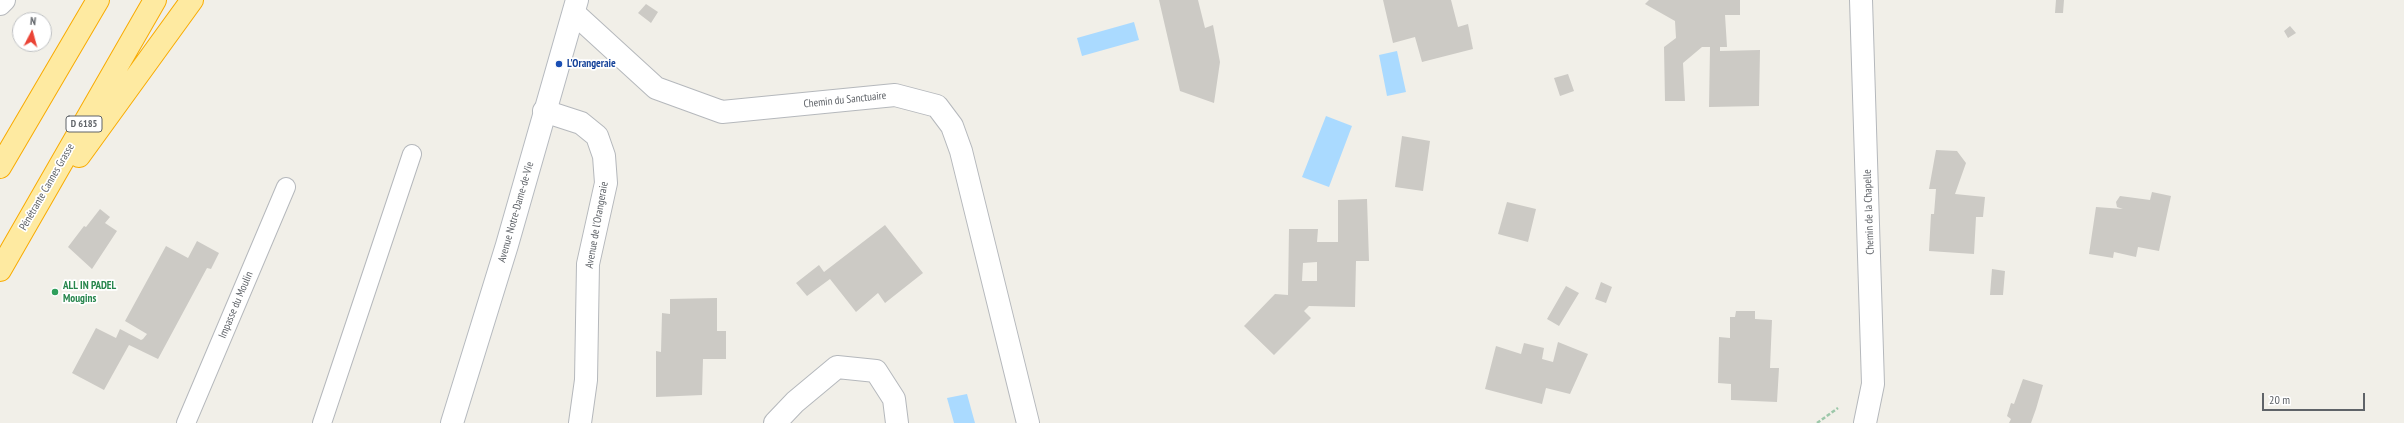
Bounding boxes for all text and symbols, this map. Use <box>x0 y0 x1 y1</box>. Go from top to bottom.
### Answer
north arrow <box>12 12 52 52</box>
text: N <box>29 14 37 28</box>
place label: L'Orangeraie <box>567 57 616 71</box>
marker: L'Orangeraie <box>554 59 564 69</box>
street label: Chemin du Sanctuaire <box>803 89 887 111</box>
road number: D 6185 <box>66 116 102 132</box>
street label: Pénétrante Cannes Grasse <box>17 141 77 233</box>
street label: Avenue Notre-Dame-de-Vie <box>495 160 537 264</box>
street label: Chemin de la Chapelle <box>1861 169 1877 255</box>
street label: Avenue de l'Orangeraie <box>583 181 611 269</box>
street label: Impasse du Moulin <box>216 270 256 340</box>
place label: ALL IN PADEL Mougins <box>63 279 116 305</box>
marker: ALL IN PADEL Mougins <box>50 287 60 297</box>
scale bar <box>2264 385 2367 411</box>
text: 20 m <box>2269 392 2290 407</box>

